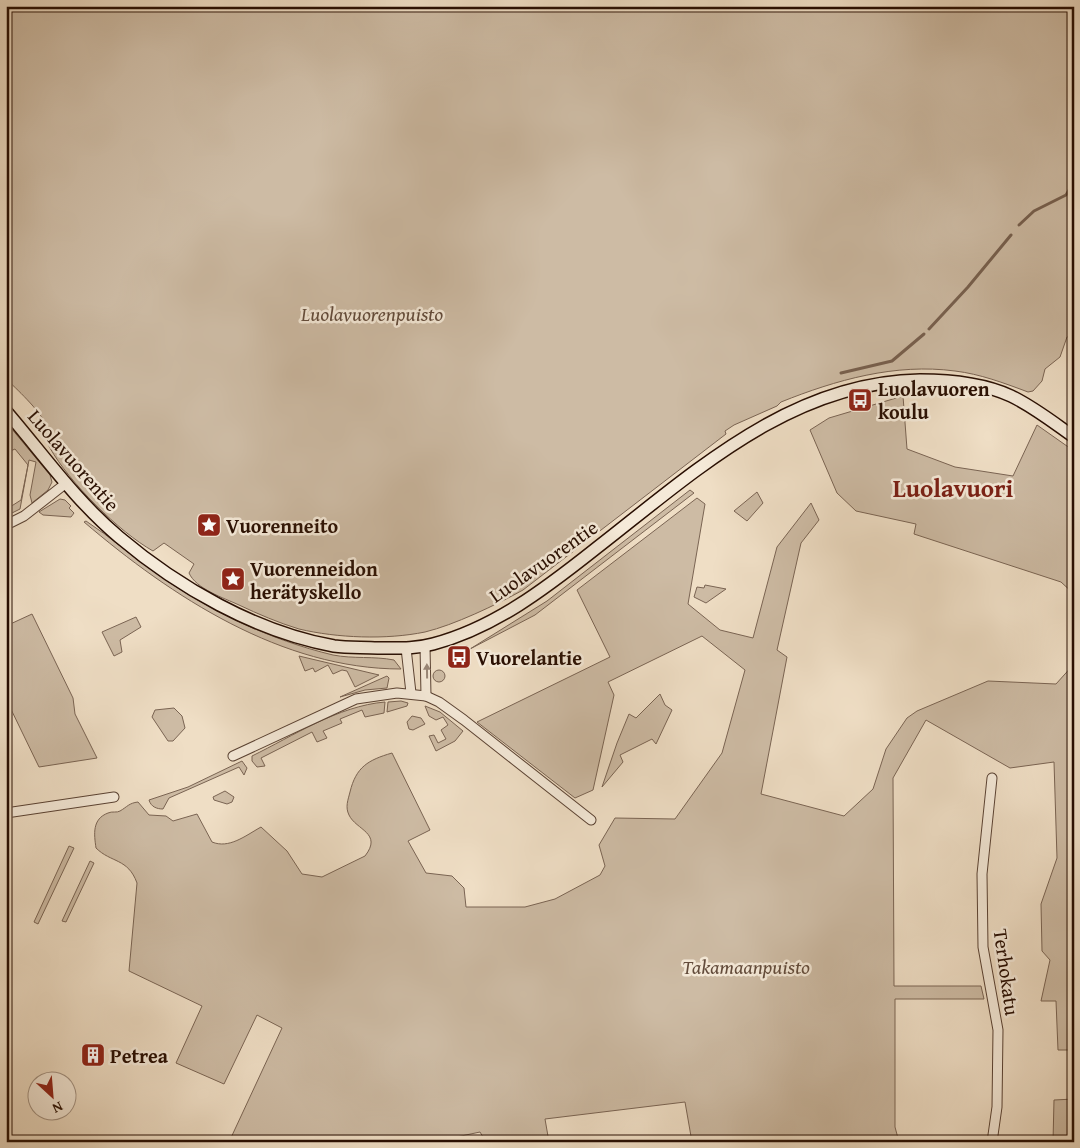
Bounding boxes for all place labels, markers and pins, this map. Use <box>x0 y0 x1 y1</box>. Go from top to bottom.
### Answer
place label: Luolavuoren koulu <box>878 374 990 426</box>
bus stop icon: Luolavuoren koulu <box>847 387 873 413</box>
place label: Vuorenneito <box>226 511 338 540</box>
place icon: Vuorenneito <box>196 512 222 538</box>
place label: Vuorenneidon herätyskello <box>250 554 378 606</box>
place icon: Vuorenneidon herätyskello <box>220 566 246 592</box>
place label: Vuorelantie <box>476 643 582 672</box>
bus stop icon: Vuorelantie <box>446 644 472 670</box>
place label: Petrea <box>110 1041 169 1070</box>
building icon: Petrea <box>80 1042 106 1068</box>

